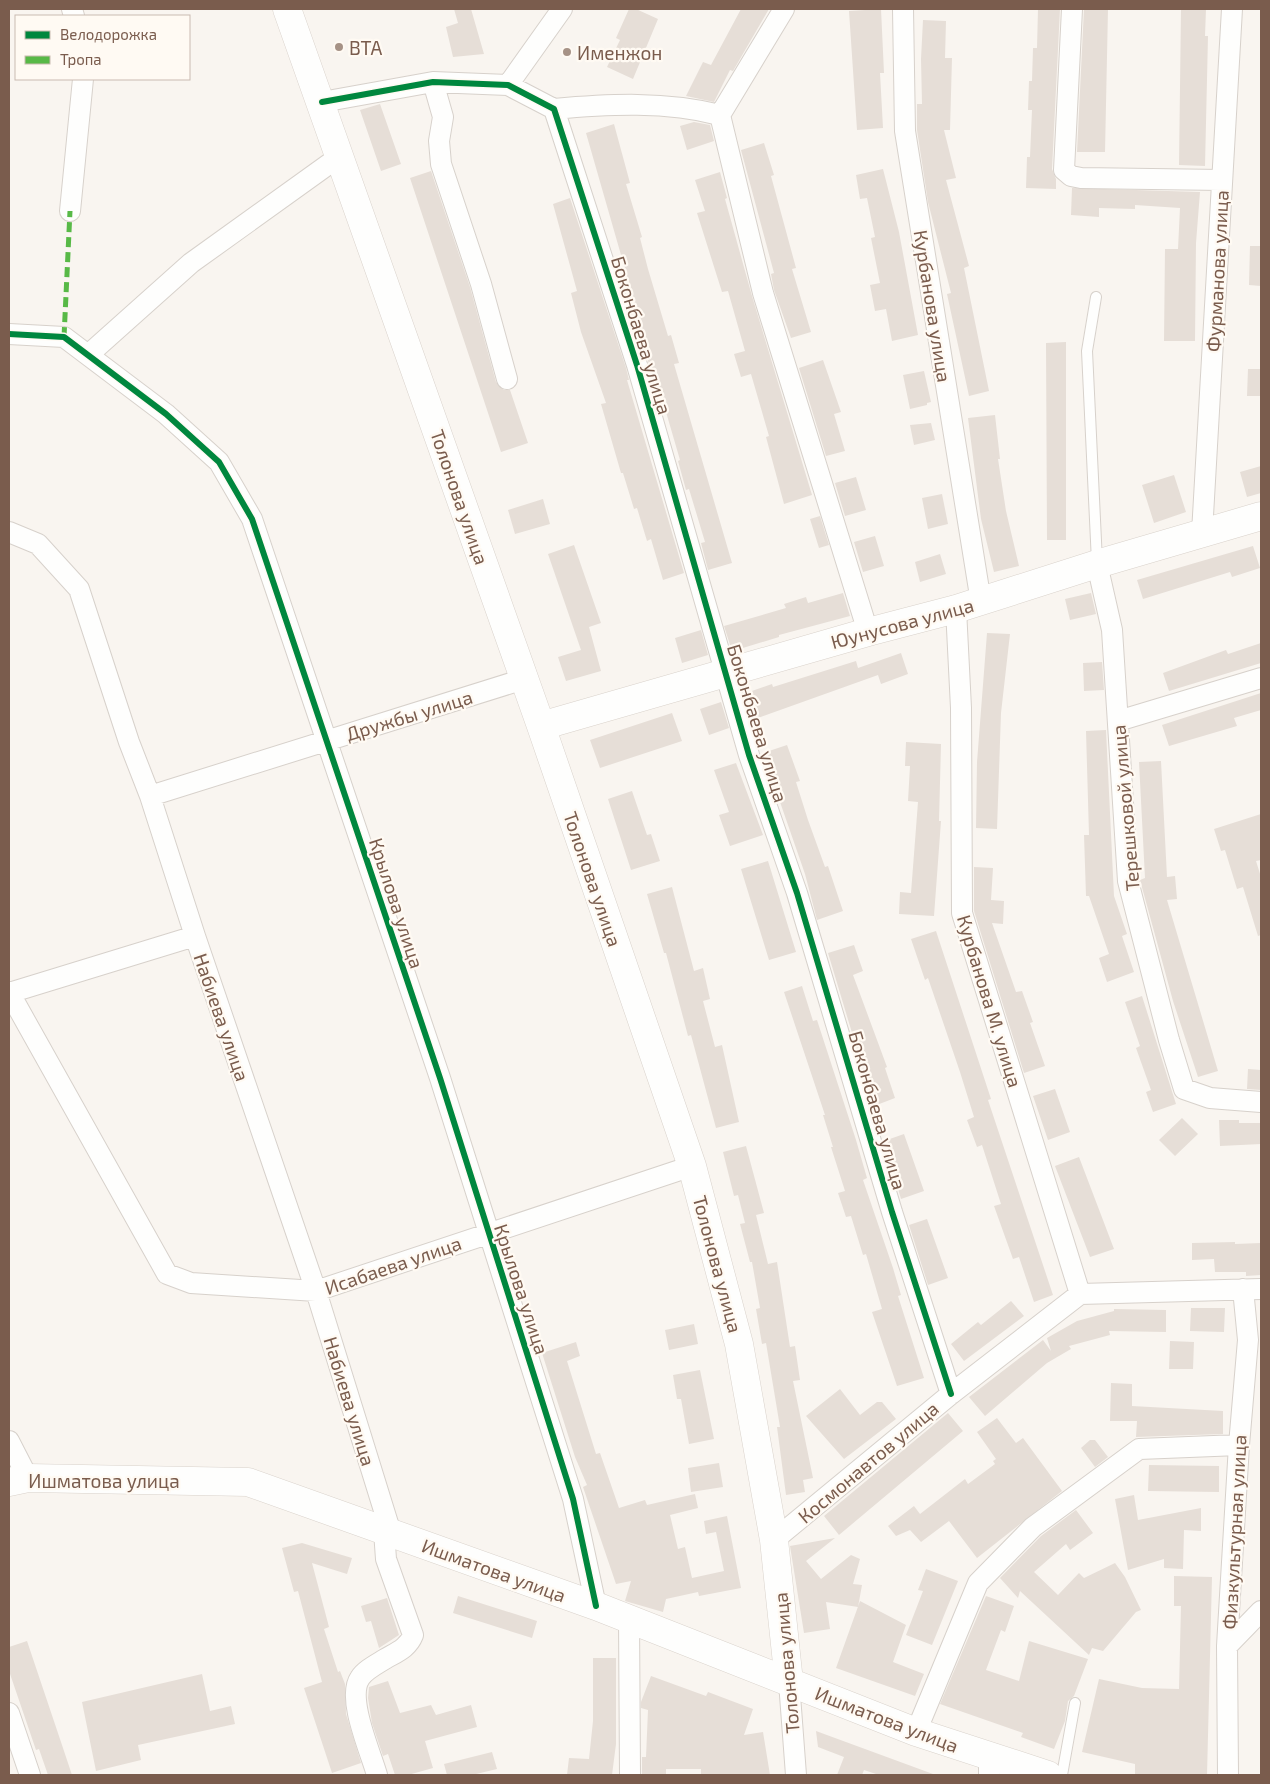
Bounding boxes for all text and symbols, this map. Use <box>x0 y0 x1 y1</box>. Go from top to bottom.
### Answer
legend <box>15 15 190 80</box>
text: Велодорожка <box>60 25 157 43</box>
place label: BTA <box>349 36 383 59</box>
marker: BTA <box>333 41 345 53</box>
place label: Именжон <box>577 41 662 64</box>
marker: Именжон <box>561 46 573 58</box>
text: Тропа <box>60 50 102 68</box>
street label: Фурманова улица <box>1201 190 1234 352</box>
street label: Курбанова улица <box>909 228 956 384</box>
street label: Боконбаева улица <box>606 253 677 417</box>
street label: Толонова улица <box>425 426 494 568</box>
street label: Юунусова улица <box>828 593 976 654</box>
street label: Боконбаева улица <box>722 641 793 805</box>
street label: Дружбы улица <box>343 685 475 746</box>
street label: Терешковой улица <box>1106 724 1145 892</box>
street label: Толонова улица <box>558 808 627 950</box>
street label: Крылова улица <box>364 835 429 972</box>
street label: Курбанова М. улица <box>952 912 1027 1090</box>
street label: Набиева улица <box>188 950 255 1084</box>
street label: Боконбаева улица <box>843 1028 912 1192</box>
street label: Толонова улица <box>688 1193 747 1336</box>
street label: Крылова улица <box>489 1221 554 1358</box>
street label: Исабаева улица <box>322 1231 465 1300</box>
street label: Набиева улица <box>318 1334 381 1469</box>
street label: Космонавтов улица <box>793 1397 944 1528</box>
street label: Физкультурная улица <box>1217 1434 1252 1630</box>
street label: Ишматова улица <box>28 1469 180 1493</box>
street label: Ишматова улица <box>419 1533 569 1608</box>
street label: Толонова улица <box>768 1591 805 1734</box>
street label: Ишматова улица <box>812 1681 962 1758</box>

